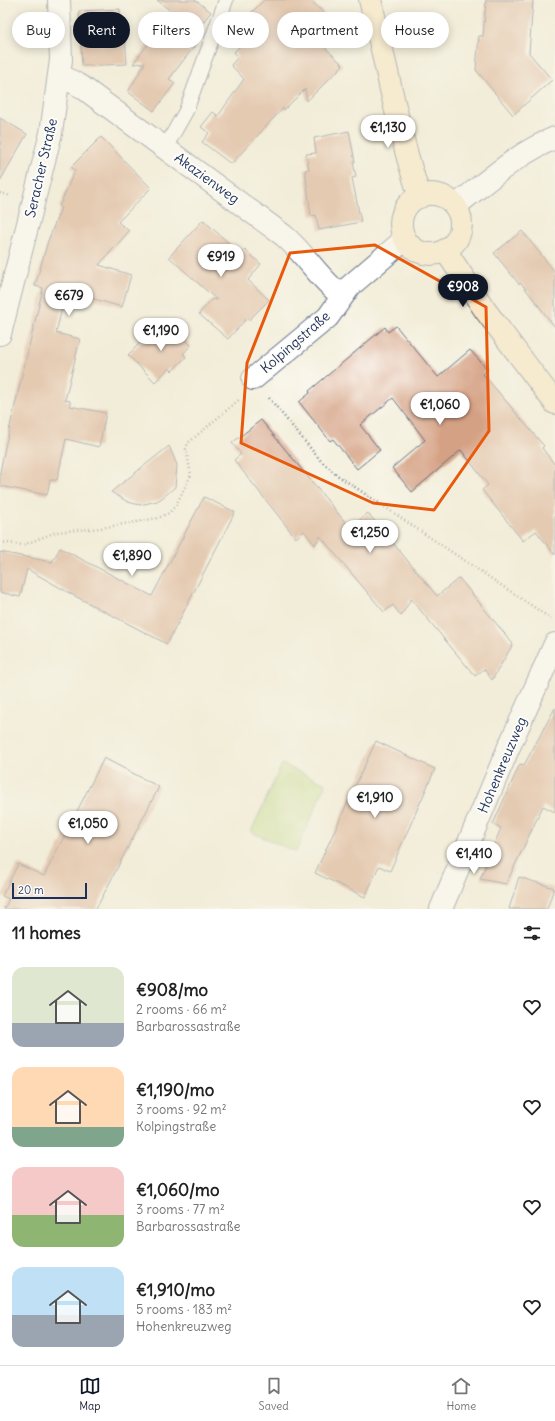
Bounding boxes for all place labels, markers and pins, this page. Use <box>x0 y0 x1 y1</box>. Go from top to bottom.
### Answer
pin: €1,130 <box>355 115 421 149</box>
pin: €919 <box>197 244 245 278</box>
pin: €908 <box>439 274 487 308</box>
pin: €679 <box>45 283 93 317</box>
pin: €1,190 <box>128 318 194 352</box>
pin: €1,060 <box>407 392 473 426</box>
pin: €1,250 <box>337 520 403 554</box>
pin: €1,890 <box>99 543 165 577</box>
pin: €1,910 <box>342 785 408 819</box>
pin: €1,050 <box>55 811 121 845</box>
pin: €1,410 <box>441 841 507 875</box>

